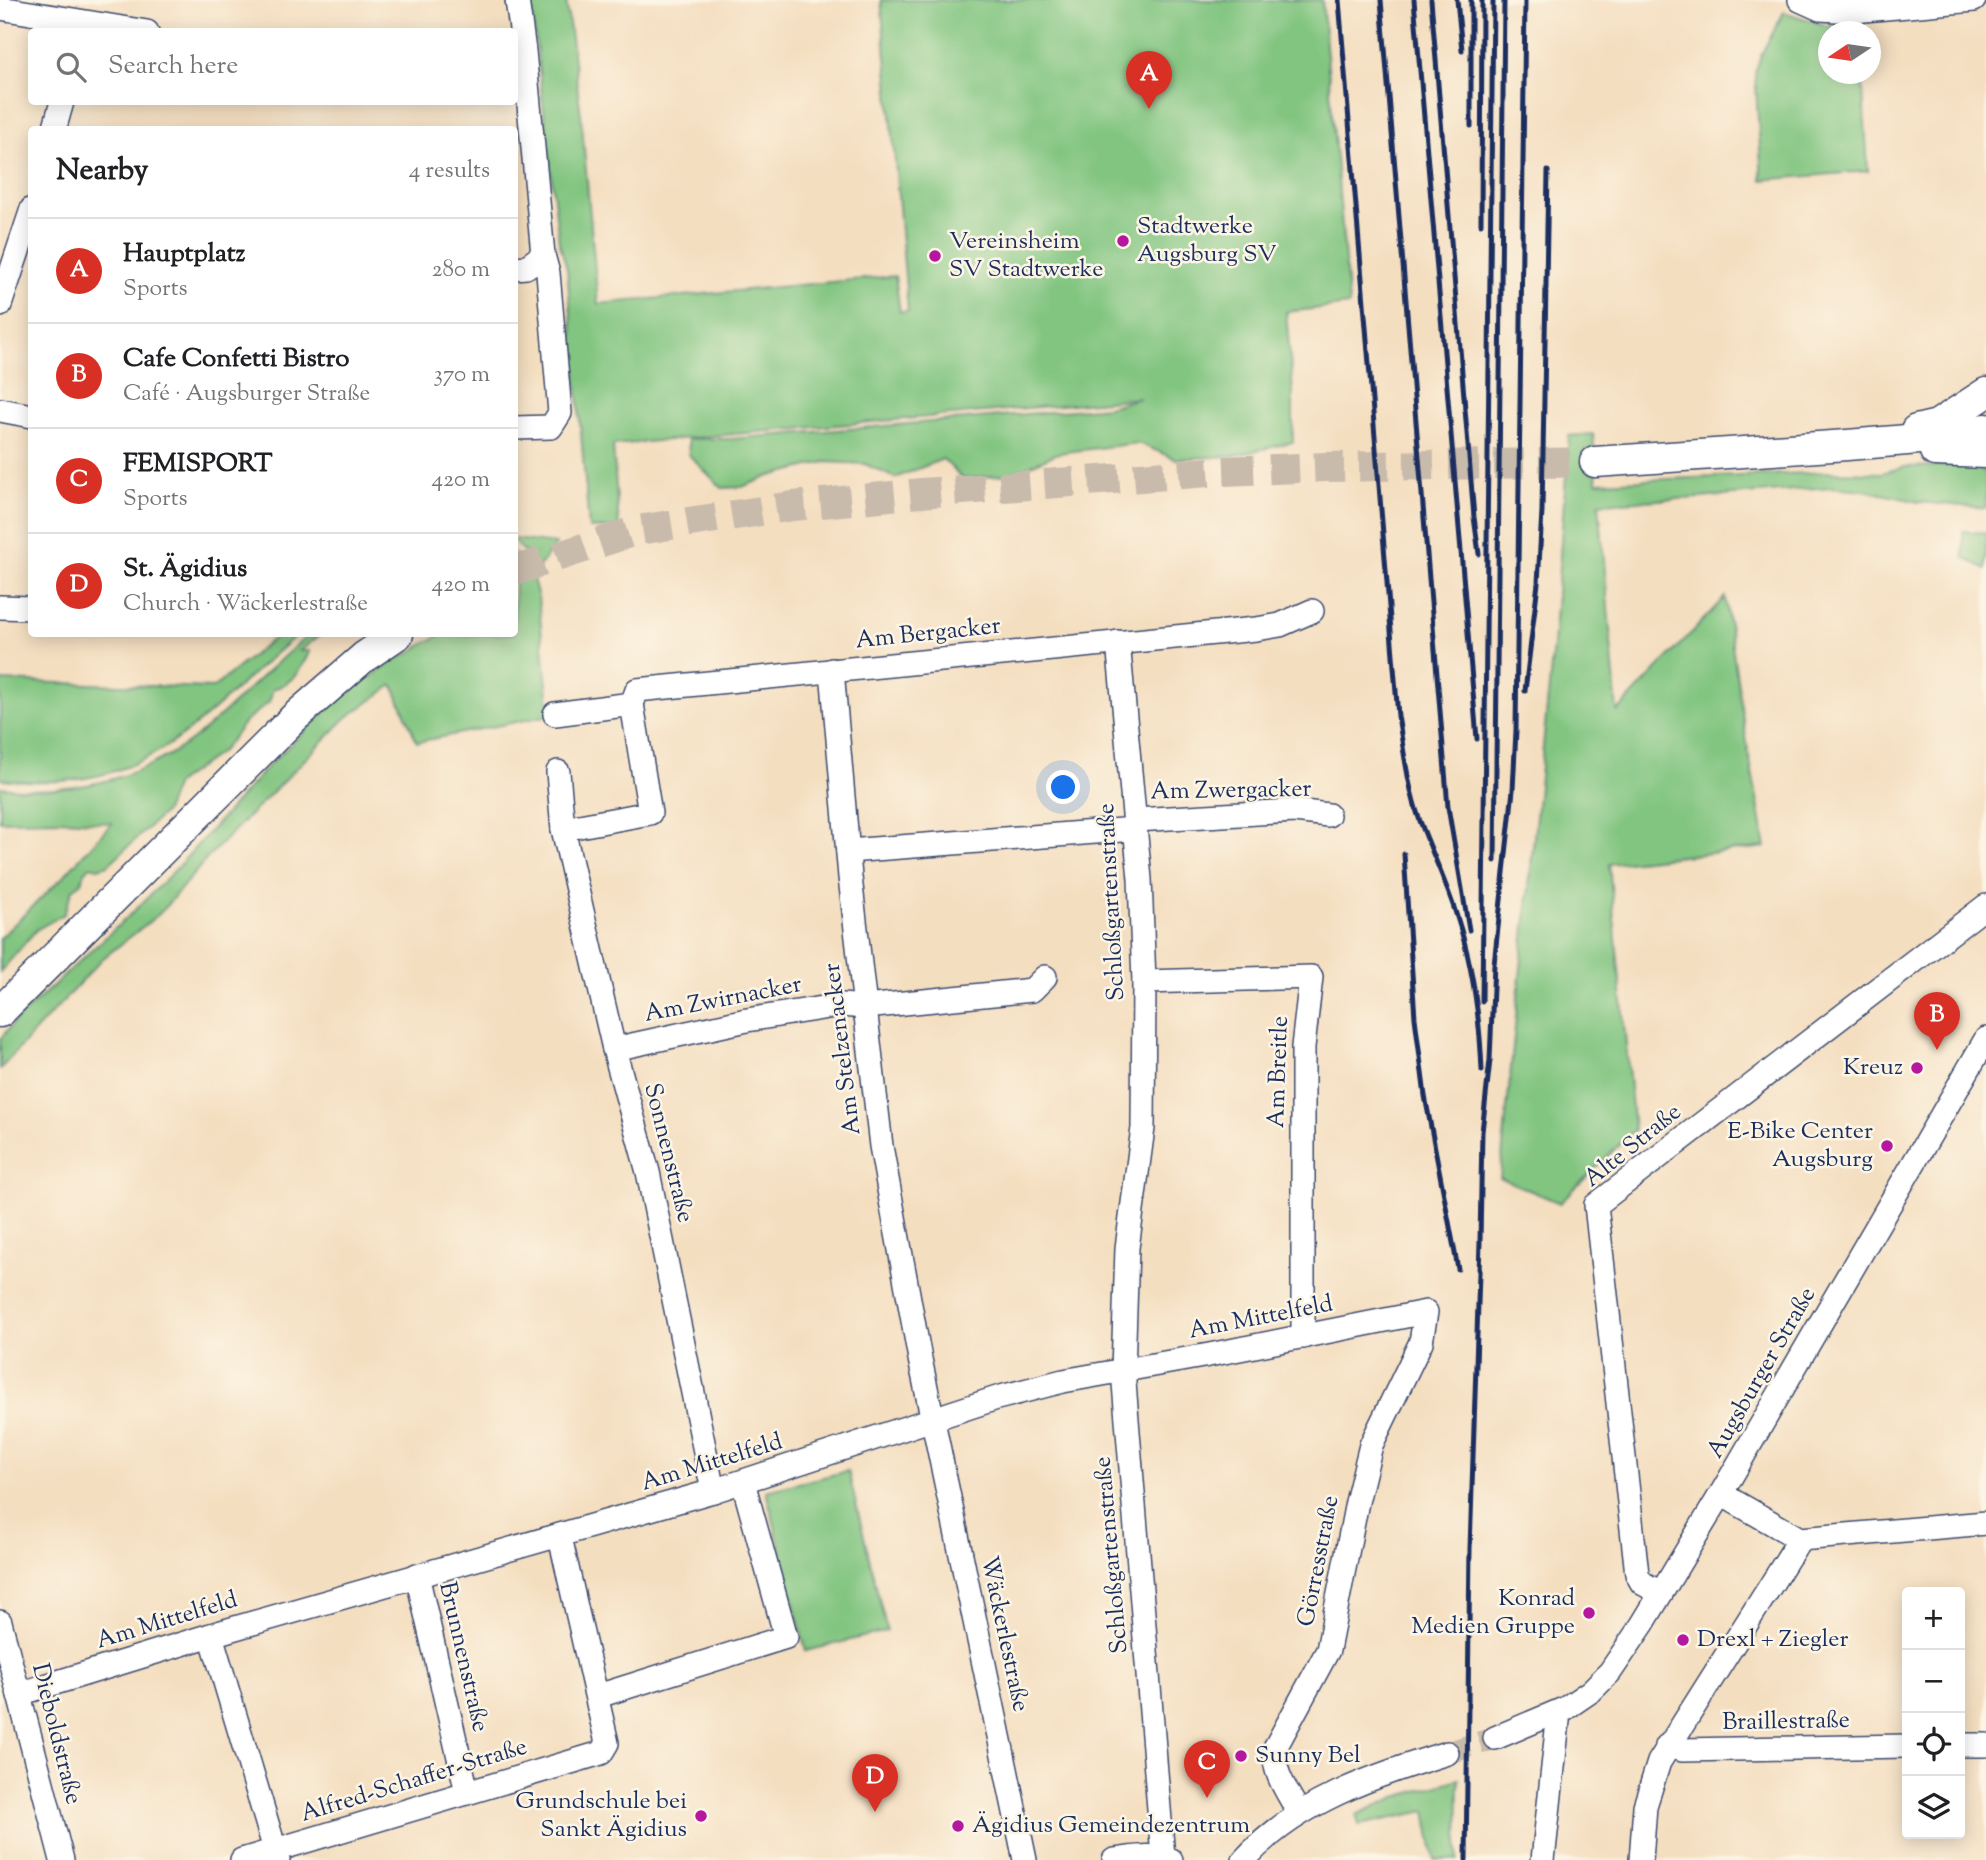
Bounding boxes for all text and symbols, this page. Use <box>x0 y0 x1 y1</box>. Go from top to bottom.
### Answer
north arrow <box>1818 21 1881 84</box>
search box <box>28 28 518 105</box>
icon: search <box>52 48 90 86</box>
text: Search here <box>108 48 238 85</box>
pin: A <box>1126 51 1172 109</box>
text: Nearby <box>56 150 148 193</box>
text: 4 results <box>409 155 490 188</box>
place label: Stadtwerke Augsburg SV <box>1137 210 1277 272</box>
place label: Vereinsheim SV Stadtwerke <box>949 225 1103 287</box>
marker: Stadtwerke Augsburg SV <box>1115 233 1131 249</box>
text: Hauptplatz <box>123 236 245 273</box>
marker: Vereinsheim SV Stadtwerke <box>927 248 943 264</box>
text: A <box>70 254 88 287</box>
text: 280 m <box>432 254 490 287</box>
text: Sports <box>123 273 188 306</box>
text: Cafe Confetti Bistro <box>123 341 350 378</box>
text: B <box>72 359 86 392</box>
text: 370 m <box>434 359 490 392</box>
text: Café · Augsburger Straße <box>123 378 370 411</box>
text: FEMISPORT <box>123 446 273 483</box>
text: C <box>70 464 88 497</box>
text: 420 m <box>432 464 490 497</box>
text: Sports <box>123 483 188 516</box>
text: St. Ägidius <box>123 551 247 588</box>
text: D <box>70 569 88 602</box>
text: 420 m <box>432 569 490 602</box>
text: Church · Wäckerlestraße <box>123 588 368 621</box>
street label: Am Bergacker <box>854 609 1002 659</box>
your location <box>1046 770 1080 804</box>
street label: Am Zwergacker <box>1150 773 1312 809</box>
street label: Schloßgartenstraße <box>1090 802 1134 1002</box>
street label: Am Stelzenacker <box>816 961 870 1137</box>
street label: Am Zwirnacker <box>641 968 805 1032</box>
pin: B <box>1914 992 1960 1050</box>
street label: Am Breitle <box>1260 1015 1298 1129</box>
place label: Kreuz <box>1843 1051 1903 1085</box>
marker: Kreuz <box>1909 1060 1925 1076</box>
street label: Sonnenstraße <box>634 1080 702 1226</box>
street label: Alte Straße <box>1577 1096 1689 1196</box>
place label: E-Bike Center Augsburg <box>1727 1115 1873 1177</box>
marker: E-Bike Center Augsburg <box>1879 1138 1895 1154</box>
street label: Augsburger Straße <box>1699 1281 1825 1465</box>
street label: Am Mittelfeld <box>1186 1287 1336 1349</box>
street label: Am Mittelfeld <box>637 1425 787 1501</box>
street label: Schloßgartenstraße <box>1086 1455 1138 1655</box>
street label: Görresstraße <box>1290 1493 1348 1629</box>
street label: Wäckerlestraße <box>971 1553 1037 1715</box>
street label: Brunnenstraße <box>429 1579 497 1735</box>
place label: Konrad Medien Gruppe <box>1411 1582 1575 1644</box>
street label: Am Mittelfeld <box>92 1583 242 1659</box>
map controls <box>1902 1587 1965 1839</box>
button: + <box>1902 1587 1965 1650</box>
marker: Konrad Medien Gruppe <box>1581 1605 1597 1621</box>
place label: Drexl + Ziegler <box>1697 1623 1848 1657</box>
marker: Drexl + Ziegler <box>1675 1632 1691 1648</box>
button: − <box>1902 1650 1965 1713</box>
street label: Dieboldstraße <box>22 1660 90 1808</box>
street label: Braillestraße <box>1722 1704 1850 1740</box>
button: locate <box>1902 1713 1965 1776</box>
street label: Alfred-Schaffer-Straße <box>297 1730 531 1832</box>
place label: Sunny Bel <box>1255 1739 1361 1773</box>
pin: C <box>1184 1740 1230 1798</box>
marker: Sunny Bel <box>1233 1748 1249 1764</box>
pin: D <box>852 1754 898 1812</box>
button: layers <box>1902 1776 1965 1839</box>
place label: Grundschule bei Sankt Ägidius <box>515 1785 687 1847</box>
marker: Grundschule bei Sankt Ägidius <box>693 1808 709 1824</box>
place label: Ägidius Gemeindezentrum <box>972 1809 1250 1843</box>
marker: Ägidius Gemeindezentrum <box>950 1818 966 1834</box>

